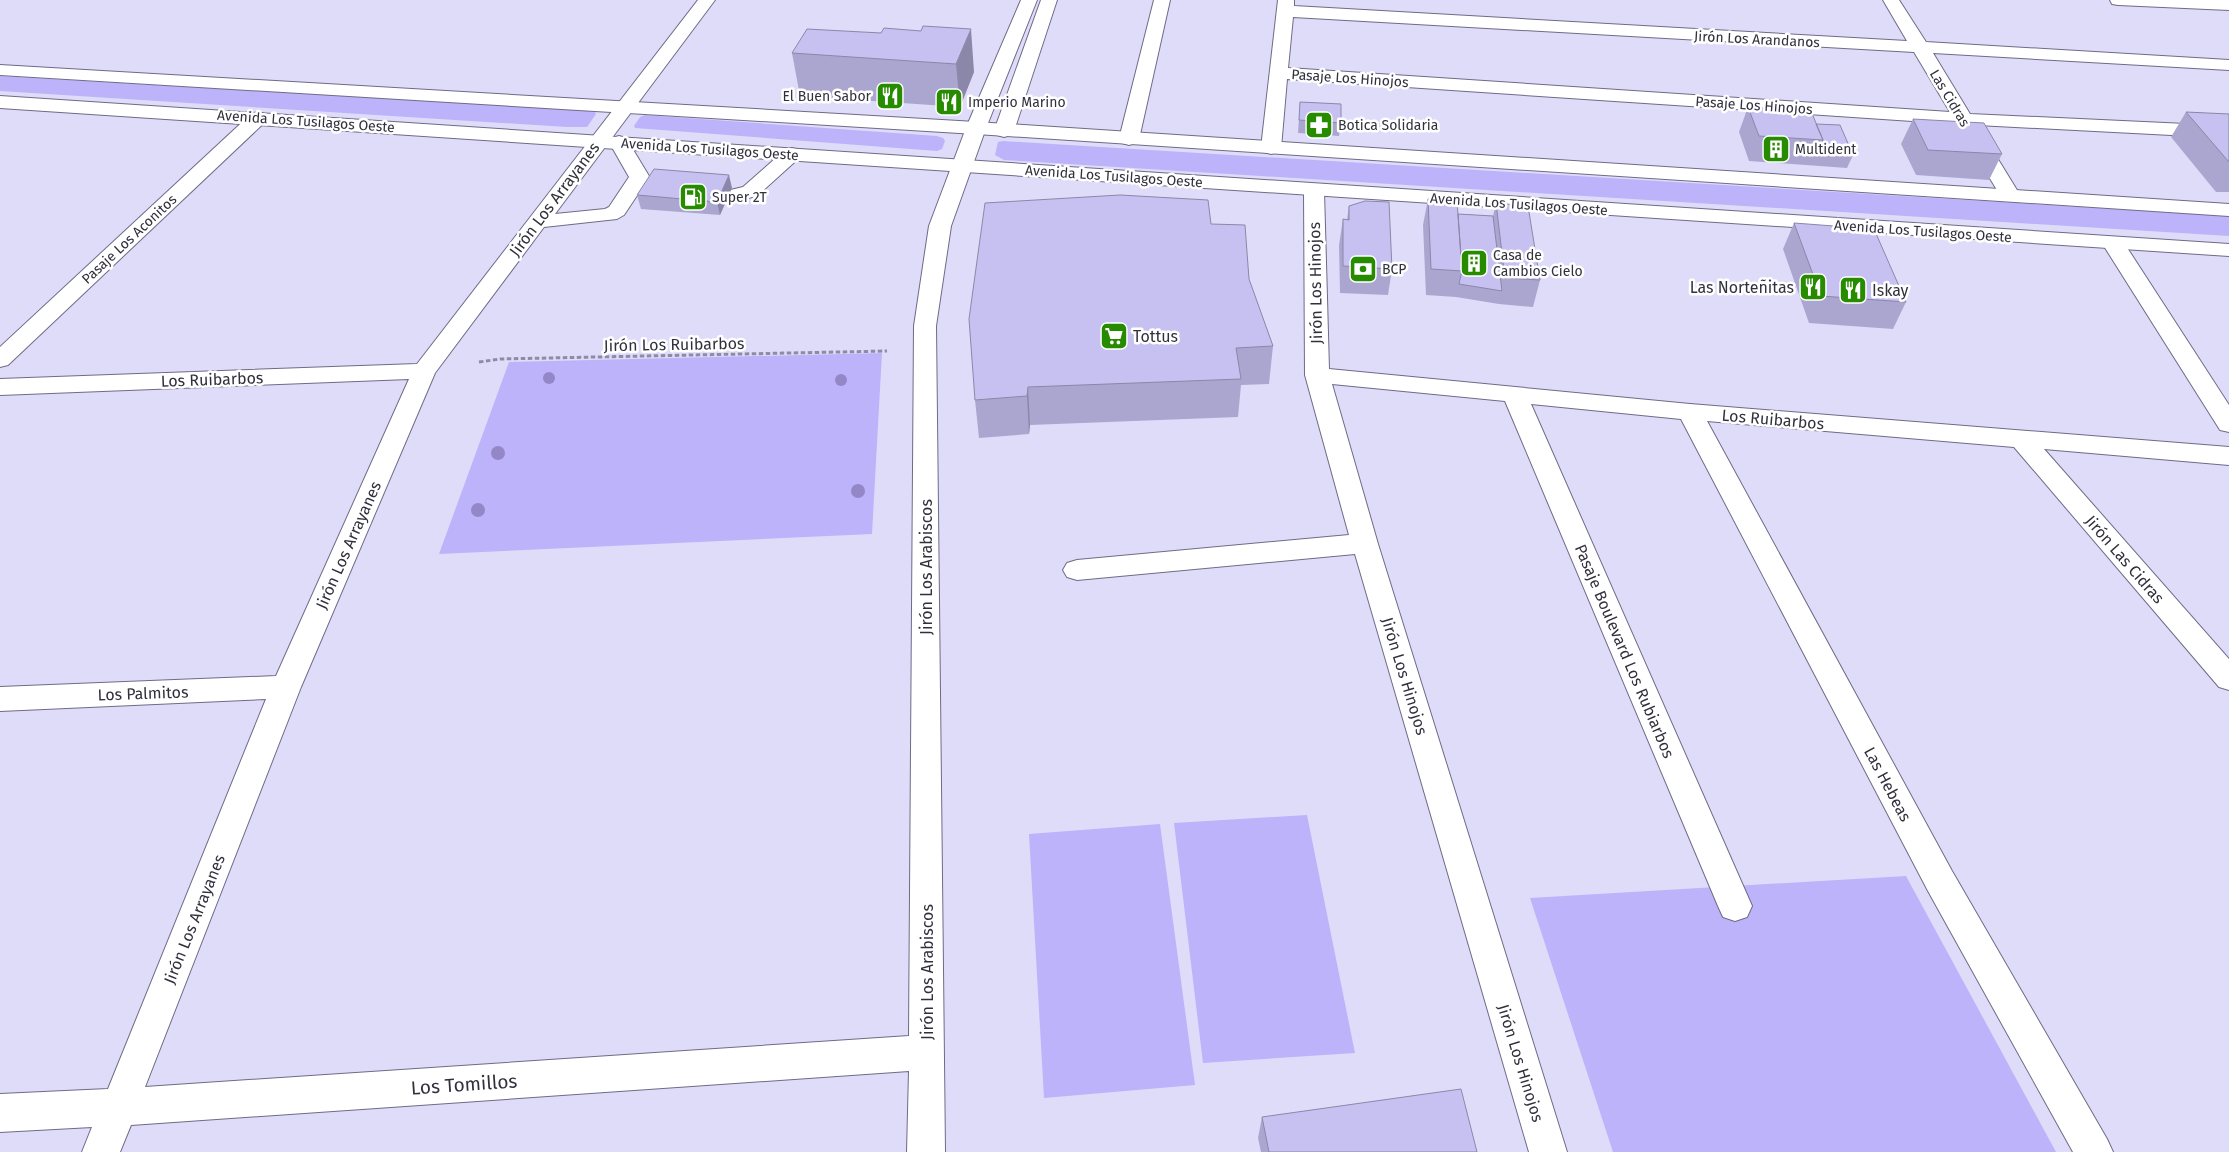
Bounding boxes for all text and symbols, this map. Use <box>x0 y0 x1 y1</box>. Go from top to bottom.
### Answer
street label: Jirón Los Arandanos <box>1694 28 1821 51</box>
street label: Pasaje Los Hinojos <box>1291 66 1410 91</box>
street label: Las Cidras <box>1926 67 1973 130</box>
restaurant icon: El Buen Sabor <box>875 81 905 111</box>
restaurant icon: Imperio Marino <box>934 87 964 117</box>
place label: El Buen Sabor <box>782 88 872 105</box>
street label: Pasaje Los Hinojos <box>1695 93 1814 118</box>
place label: Imperio Marino <box>968 94 1066 111</box>
street label: Avenida Los Tusilagos Oeste <box>217 107 395 136</box>
pharmacy icon: Botica Solidaria <box>1304 110 1334 140</box>
place label: Botica Solidaria <box>1338 117 1438 134</box>
building icon: Multident <box>1761 134 1791 164</box>
street label: Avenida Los Tusilagos Oeste <box>621 135 799 164</box>
street label: Jirón Los Arrayanes <box>505 138 604 260</box>
place label: Multident <box>1795 141 1857 158</box>
street label: Avenida Los Tusilagos Oeste <box>1025 162 1203 191</box>
fuel station icon: Super 2T <box>678 182 708 212</box>
place label: Super 2T <box>712 189 767 206</box>
street label: Avenida Los Tusilagos Oeste <box>1430 190 1608 219</box>
street label: Pasaje Los Aconitos <box>78 191 181 288</box>
street label: Avenida Los Tusilagos Oeste <box>1834 217 2012 246</box>
street label: Jirón Los Hinojos <box>1305 222 1326 344</box>
place label: Casa de Cambios Cielo <box>1493 247 1583 280</box>
building icon: Casa de Cambios Cielo <box>1459 248 1489 278</box>
bank icon: BCP <box>1348 254 1378 284</box>
place label: BCP <box>1382 261 1407 278</box>
restaurant icon: Las Norteñitas <box>1798 272 1828 302</box>
restaurant icon: Iskay <box>1838 275 1868 305</box>
place label: Las Norteñitas <box>1690 278 1794 297</box>
place label: Iskay <box>1872 281 1909 300</box>
supermarket icon: Tottus <box>1099 321 1129 351</box>
place label: Tottus <box>1133 327 1178 346</box>
street label: Jirón Los Ruibarbos <box>603 334 745 355</box>
street label: Los Ruibarbos <box>160 368 264 391</box>
street label: Los Ruibarbos <box>1721 406 1825 433</box>
street label: Jirón Los Arrayanes <box>312 478 385 612</box>
street label: Jirón Los Arabiscos <box>917 499 936 635</box>
street label: Jirón Las Cidras <box>2081 511 2168 607</box>
street label: Pasaje Boulevard Los Rubiarbos <box>1571 541 1678 761</box>
street label: Jirón Los Hinojos <box>1378 615 1431 737</box>
street label: Los Palmitos <box>97 682 189 705</box>
street label: Las Hebeas <box>1860 744 1915 825</box>
street label: Jirón Los Arrayanes <box>160 852 229 987</box>
street label: Jirón Los Arabiscos <box>918 904 937 1040</box>
street label: Jirón Los Hinojos <box>1494 1002 1547 1124</box>
street label: Los Tomillos <box>410 1069 518 1100</box>

